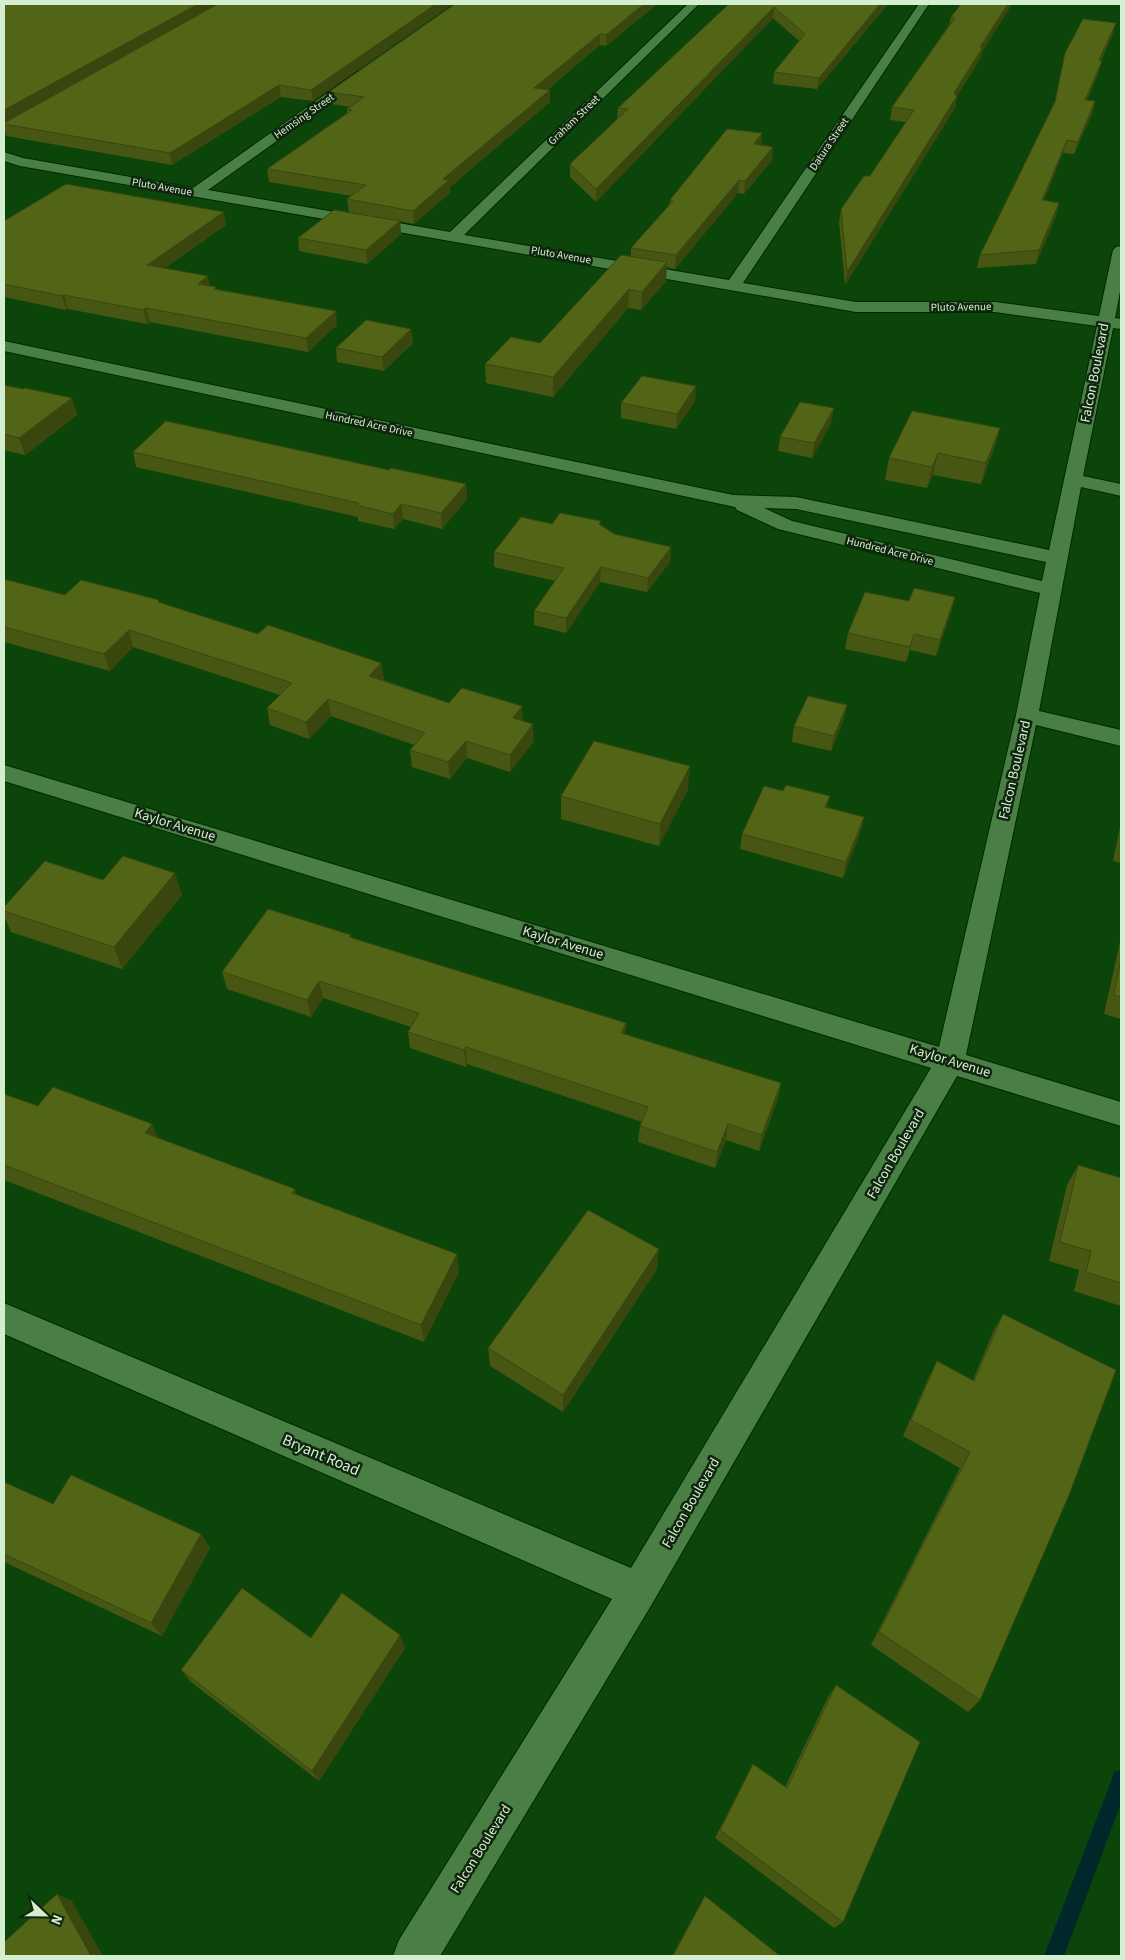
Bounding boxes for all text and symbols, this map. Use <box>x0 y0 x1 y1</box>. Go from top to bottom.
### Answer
street label: Hemsing Street <box>271 90 337 142</box>
street label: Graham Street <box>545 91 603 148</box>
street label: Datura Street <box>806 114 852 173</box>
street label: Pluto Avenue <box>131 174 194 200</box>
street label: Pluto Avenue <box>530 242 593 268</box>
street label: Pluto Avenue <box>931 299 992 315</box>
street label: Falcon Boulevard <box>1076 322 1114 424</box>
street label: Hundred Acre Drive <box>324 407 415 441</box>
street label: Hundred Acre Drive <box>845 533 935 569</box>
street label: Falcon Boulevard <box>994 719 1036 821</box>
street label: Kaylor Avenue <box>132 803 218 847</box>
street label: Kaylor Avenue <box>520 921 606 965</box>
street label: Kaylor Avenue <box>907 1039 993 1083</box>
street label: Falcon Boulevard <box>862 1105 930 1203</box>
street label: Bryant Road <box>279 1429 363 1481</box>
street label: Falcon Boulevard <box>657 1454 725 1552</box>
street label: Falcon Boulevard <box>446 1801 516 1897</box>
north arrow <box>20 1890 70 1940</box>
text: N <box>45 1911 67 1928</box>

